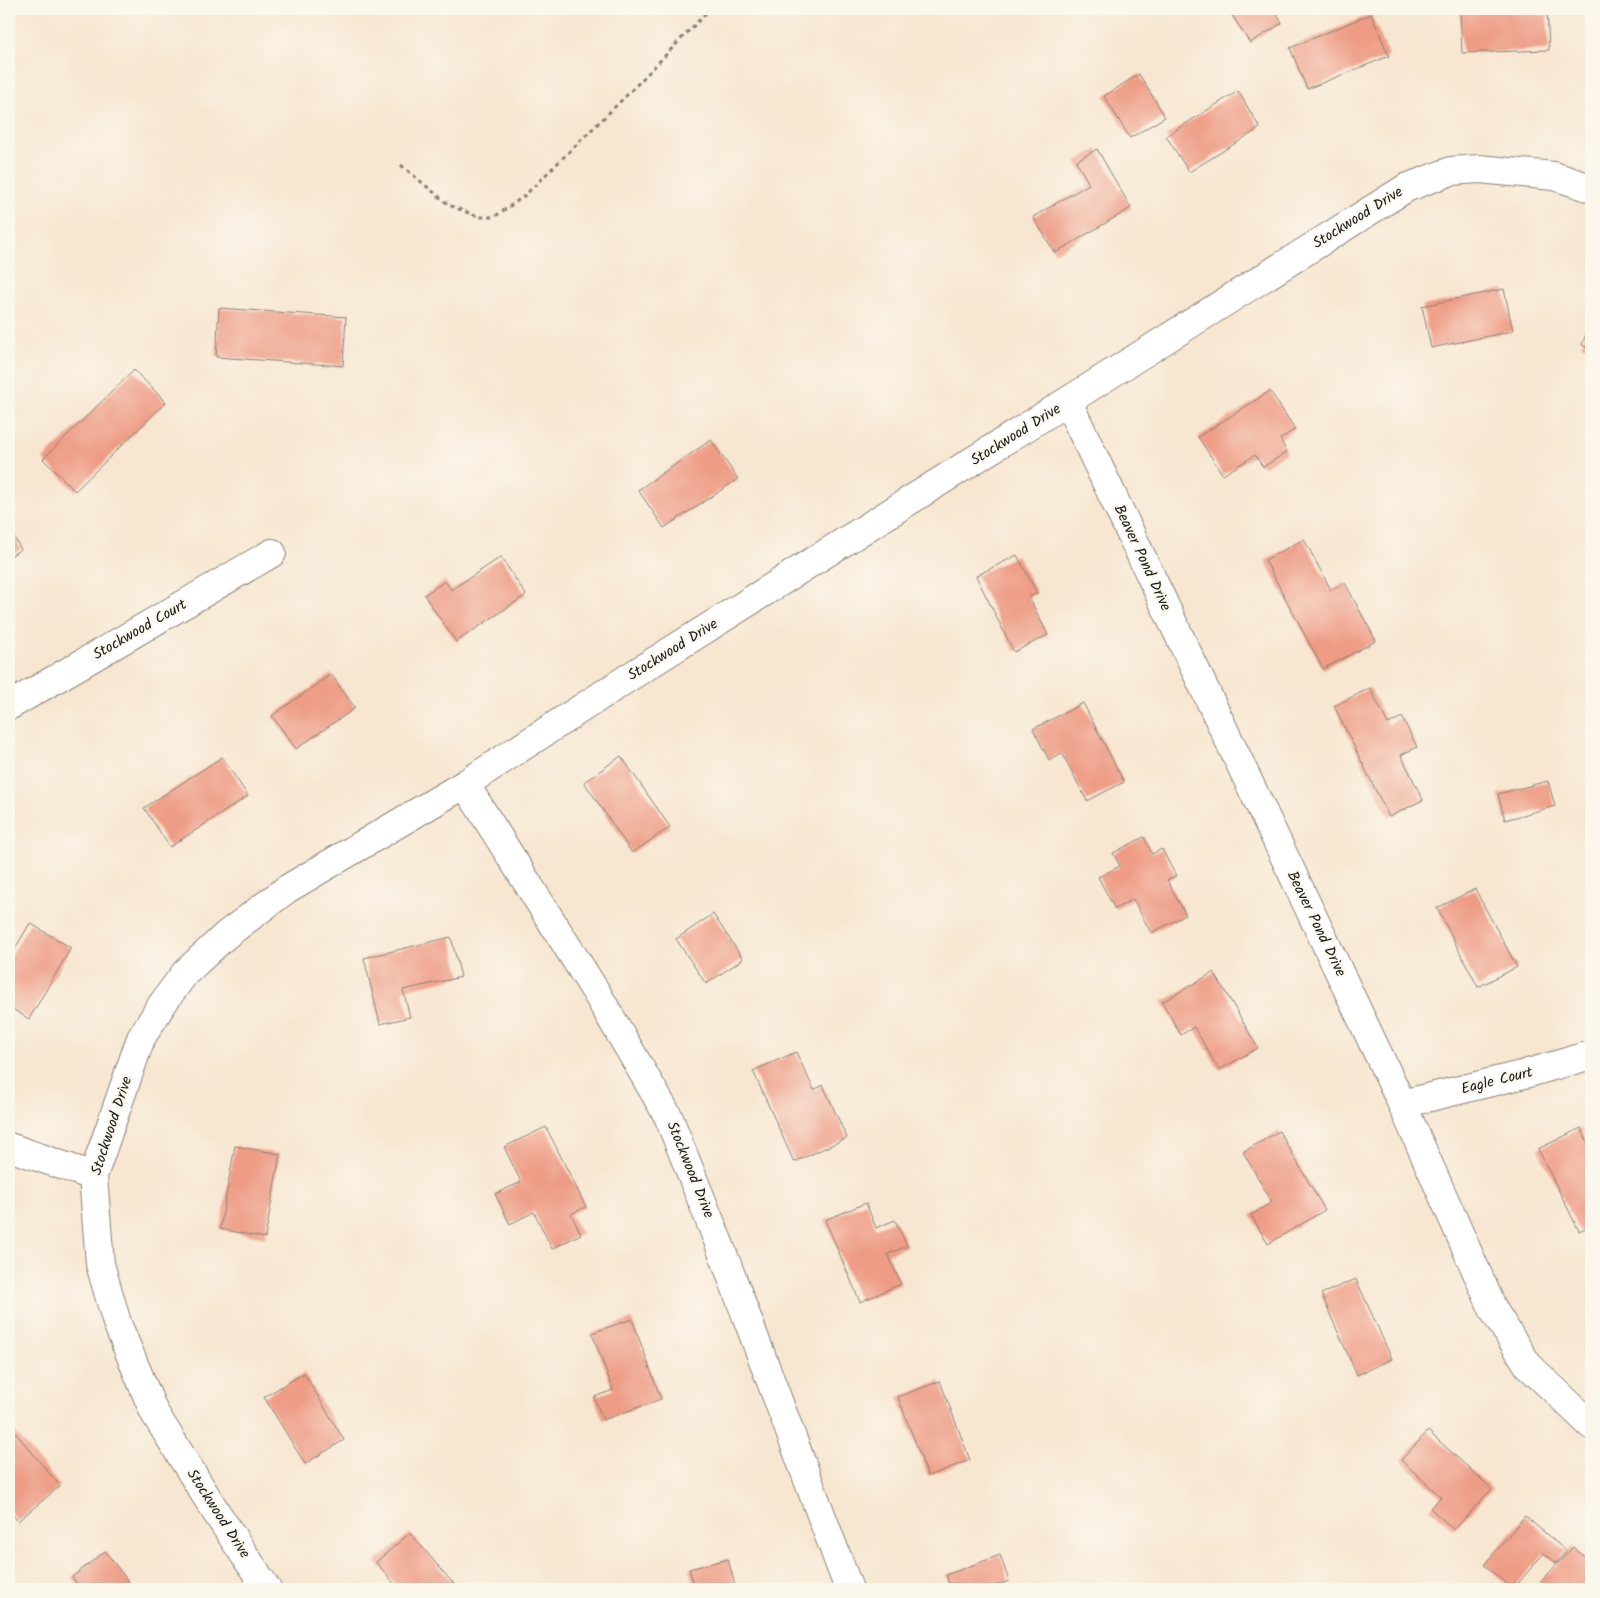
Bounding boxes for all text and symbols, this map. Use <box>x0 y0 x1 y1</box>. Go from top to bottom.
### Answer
street label: Stockwood Drive <box>1308 180 1408 255</box>
street label: Stockwood Drive <box>966 397 1066 472</box>
street label: Beaver Pond Drive <box>1107 501 1177 615</box>
street label: Stockwood Court <box>88 593 192 667</box>
street label: Stockwood Drive <box>623 612 723 687</box>
street label: Beaver Pond Drive <box>1280 867 1352 981</box>
street label: Eagle Court <box>1459 1060 1536 1101</box>
street label: Stockwood Drive <box>85 1073 139 1179</box>
street label: Stockwood Drive <box>660 1118 720 1222</box>
street label: Stockwood Drive <box>180 1464 256 1564</box>

